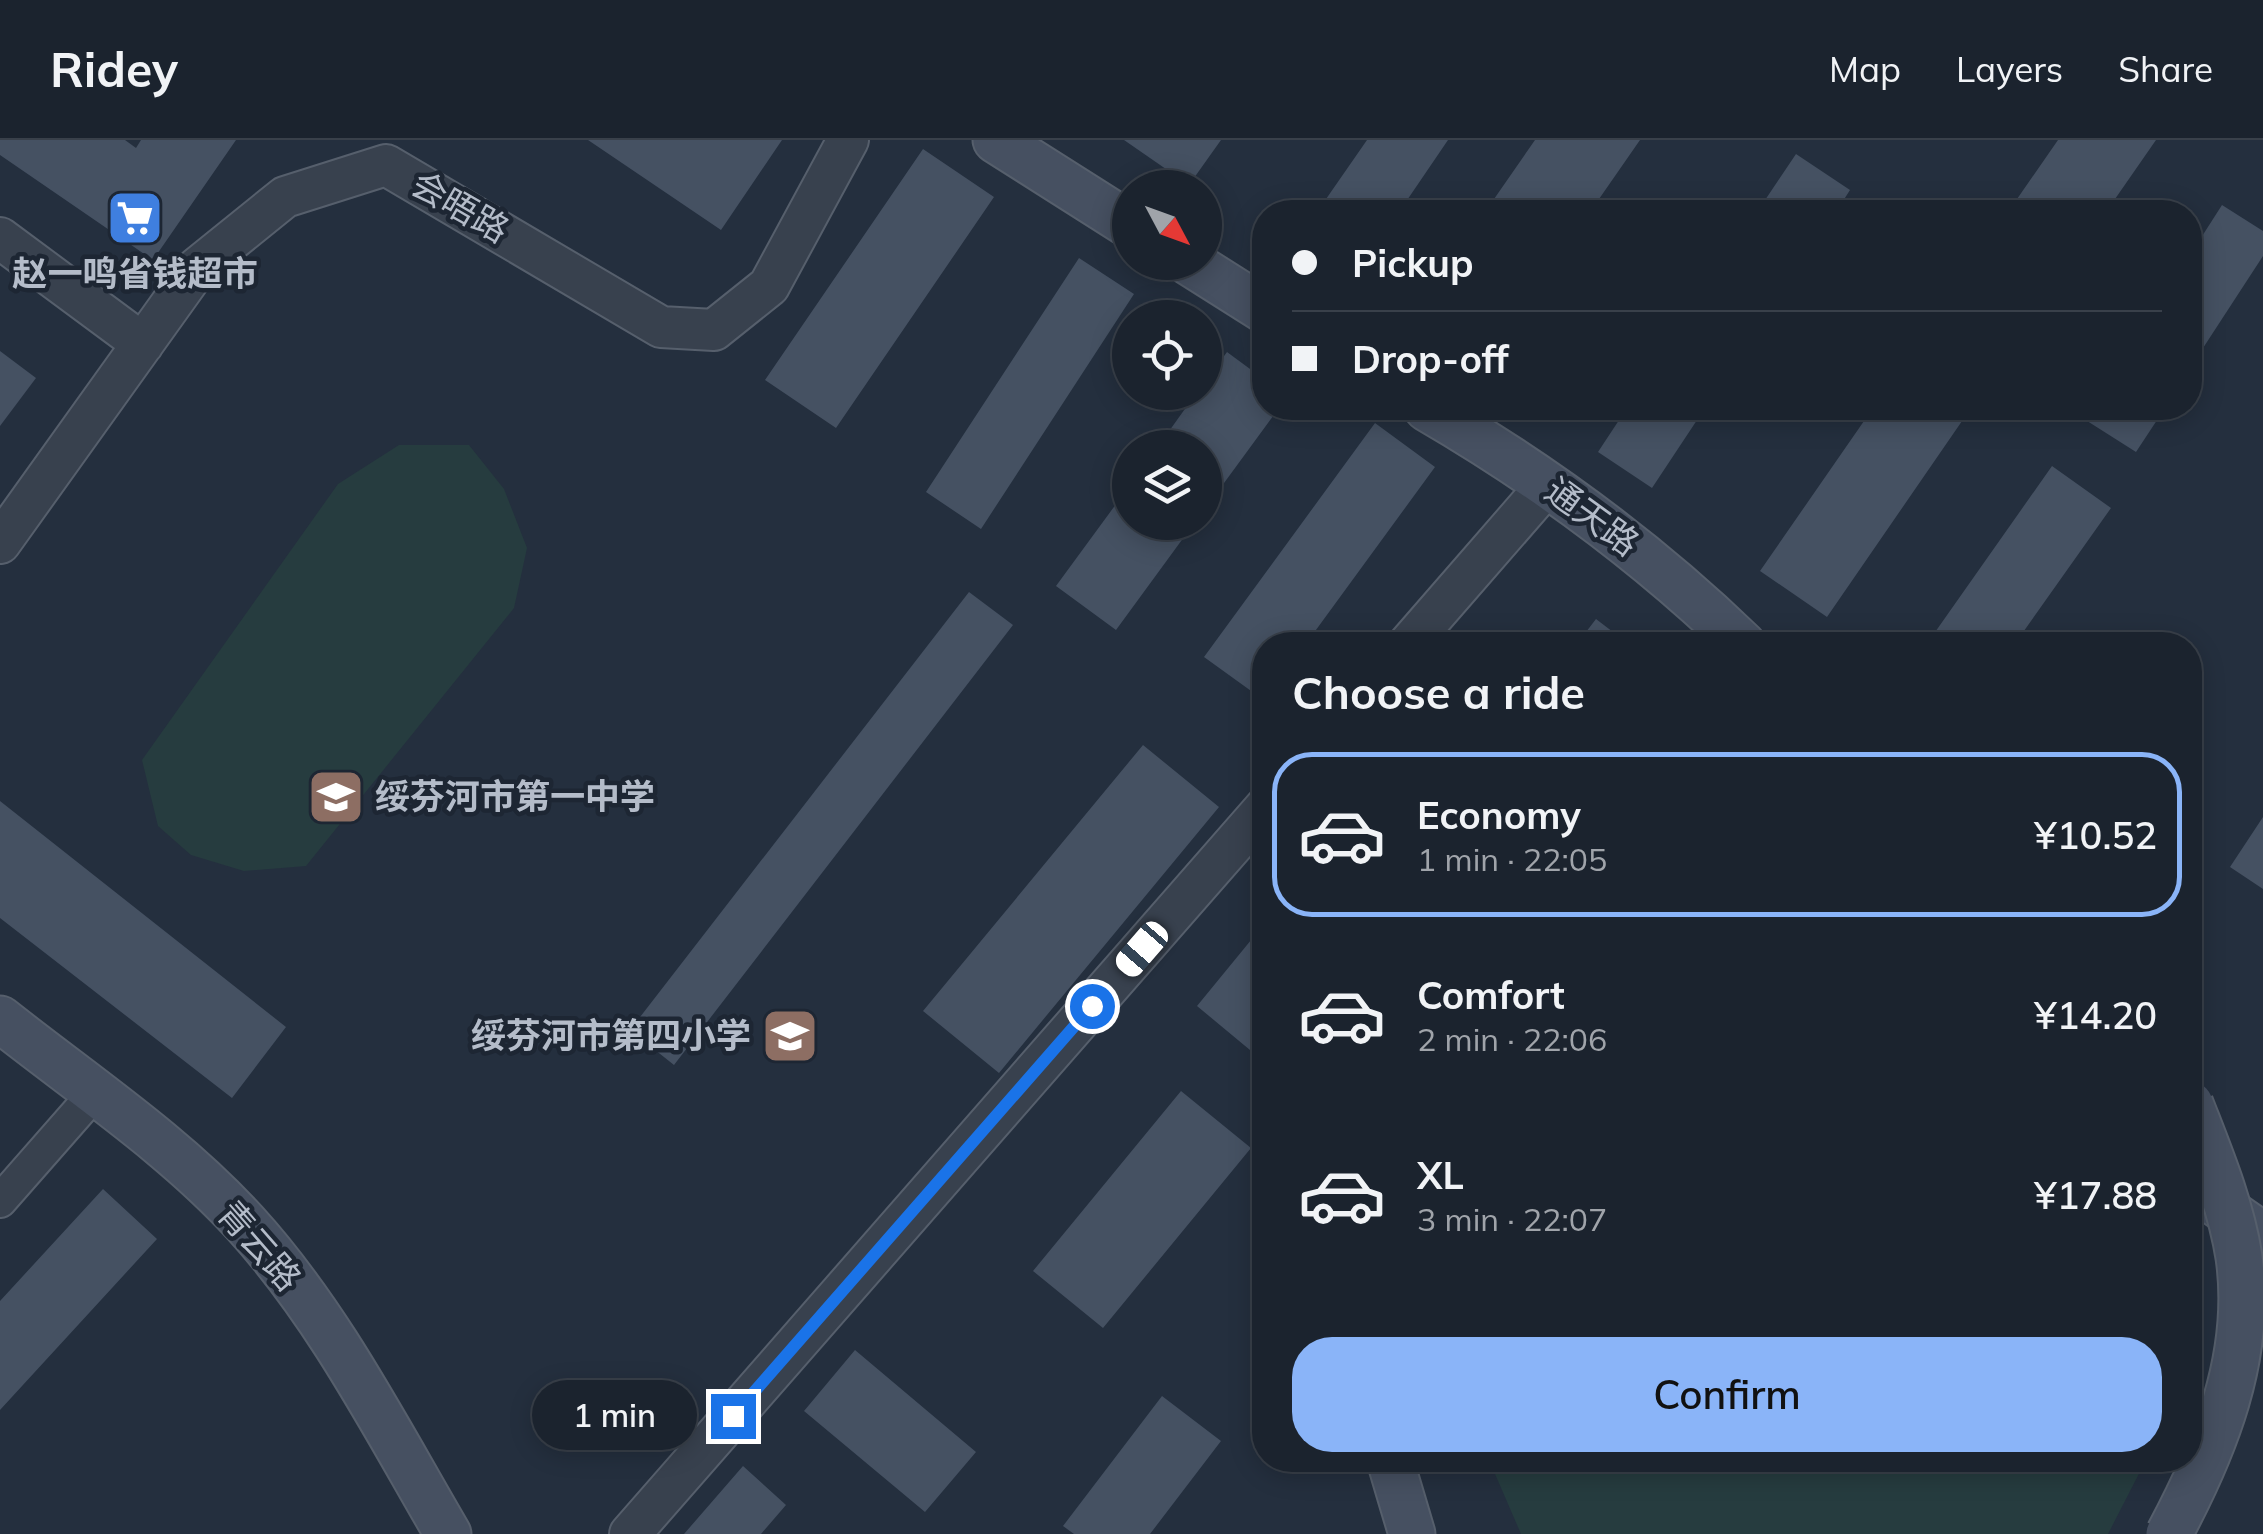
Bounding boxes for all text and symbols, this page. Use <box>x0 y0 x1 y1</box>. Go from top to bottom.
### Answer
text: Ridey <box>50 39 178 99</box>
text: Map <box>1829 47 1901 91</box>
text: Layers <box>1956 47 2063 91</box>
text: Share <box>2118 47 2213 91</box>
street label: 会晤路 <box>404 161 517 251</box>
north arrow <box>1112 170 1222 280</box>
map controls <box>1112 170 1222 540</box>
supermarket icon: 赵一鸣省钱超市 <box>105 188 165 248</box>
text: Pickup <box>1352 239 1474 287</box>
place label: 赵一鸣省钱超市 <box>12 251 258 295</box>
button: locate <box>1112 300 1222 410</box>
text: Drop-off <box>1352 335 1509 383</box>
button: layers <box>1112 430 1222 540</box>
street label: 通天路 <box>1537 468 1648 565</box>
text: Choose a ride <box>1292 664 1585 720</box>
school or university icon: 绥芬河市第一中学 <box>306 767 366 827</box>
place label: 绥芬河市第一中学 <box>375 774 655 818</box>
icon: car <box>1297 790 1387 880</box>
text: Economy <box>1417 791 1581 839</box>
text: ¥10.52 <box>2034 811 2157 859</box>
text: 1 min · 22:05 <box>1417 839 1607 879</box>
car <box>1111 917 1173 981</box>
icon: car <box>1297 970 1387 1060</box>
text: Comfort <box>1417 971 1565 1019</box>
route start <box>1070 984 1115 1029</box>
text: ¥14.20 <box>2034 991 2157 1039</box>
school or university icon: 绥芬河市第四小学 <box>760 1006 820 1066</box>
place label: 绥芬河市第四小学 <box>471 1013 751 1057</box>
text: 2 min · 22:06 <box>1417 1019 1607 1059</box>
icon: car <box>1297 1150 1387 1240</box>
text: XL <box>1417 1151 1464 1199</box>
text: ¥17.88 <box>2034 1171 2157 1219</box>
street label: 青云路 <box>209 1191 311 1299</box>
text: 3 min · 22:07 <box>1417 1199 1607 1239</box>
button: Confirm <box>1292 1337 2162 1452</box>
callout: 1 min <box>533 1381 698 1451</box>
route end <box>711 1394 756 1439</box>
text: 1 min <box>573 1395 656 1435</box>

